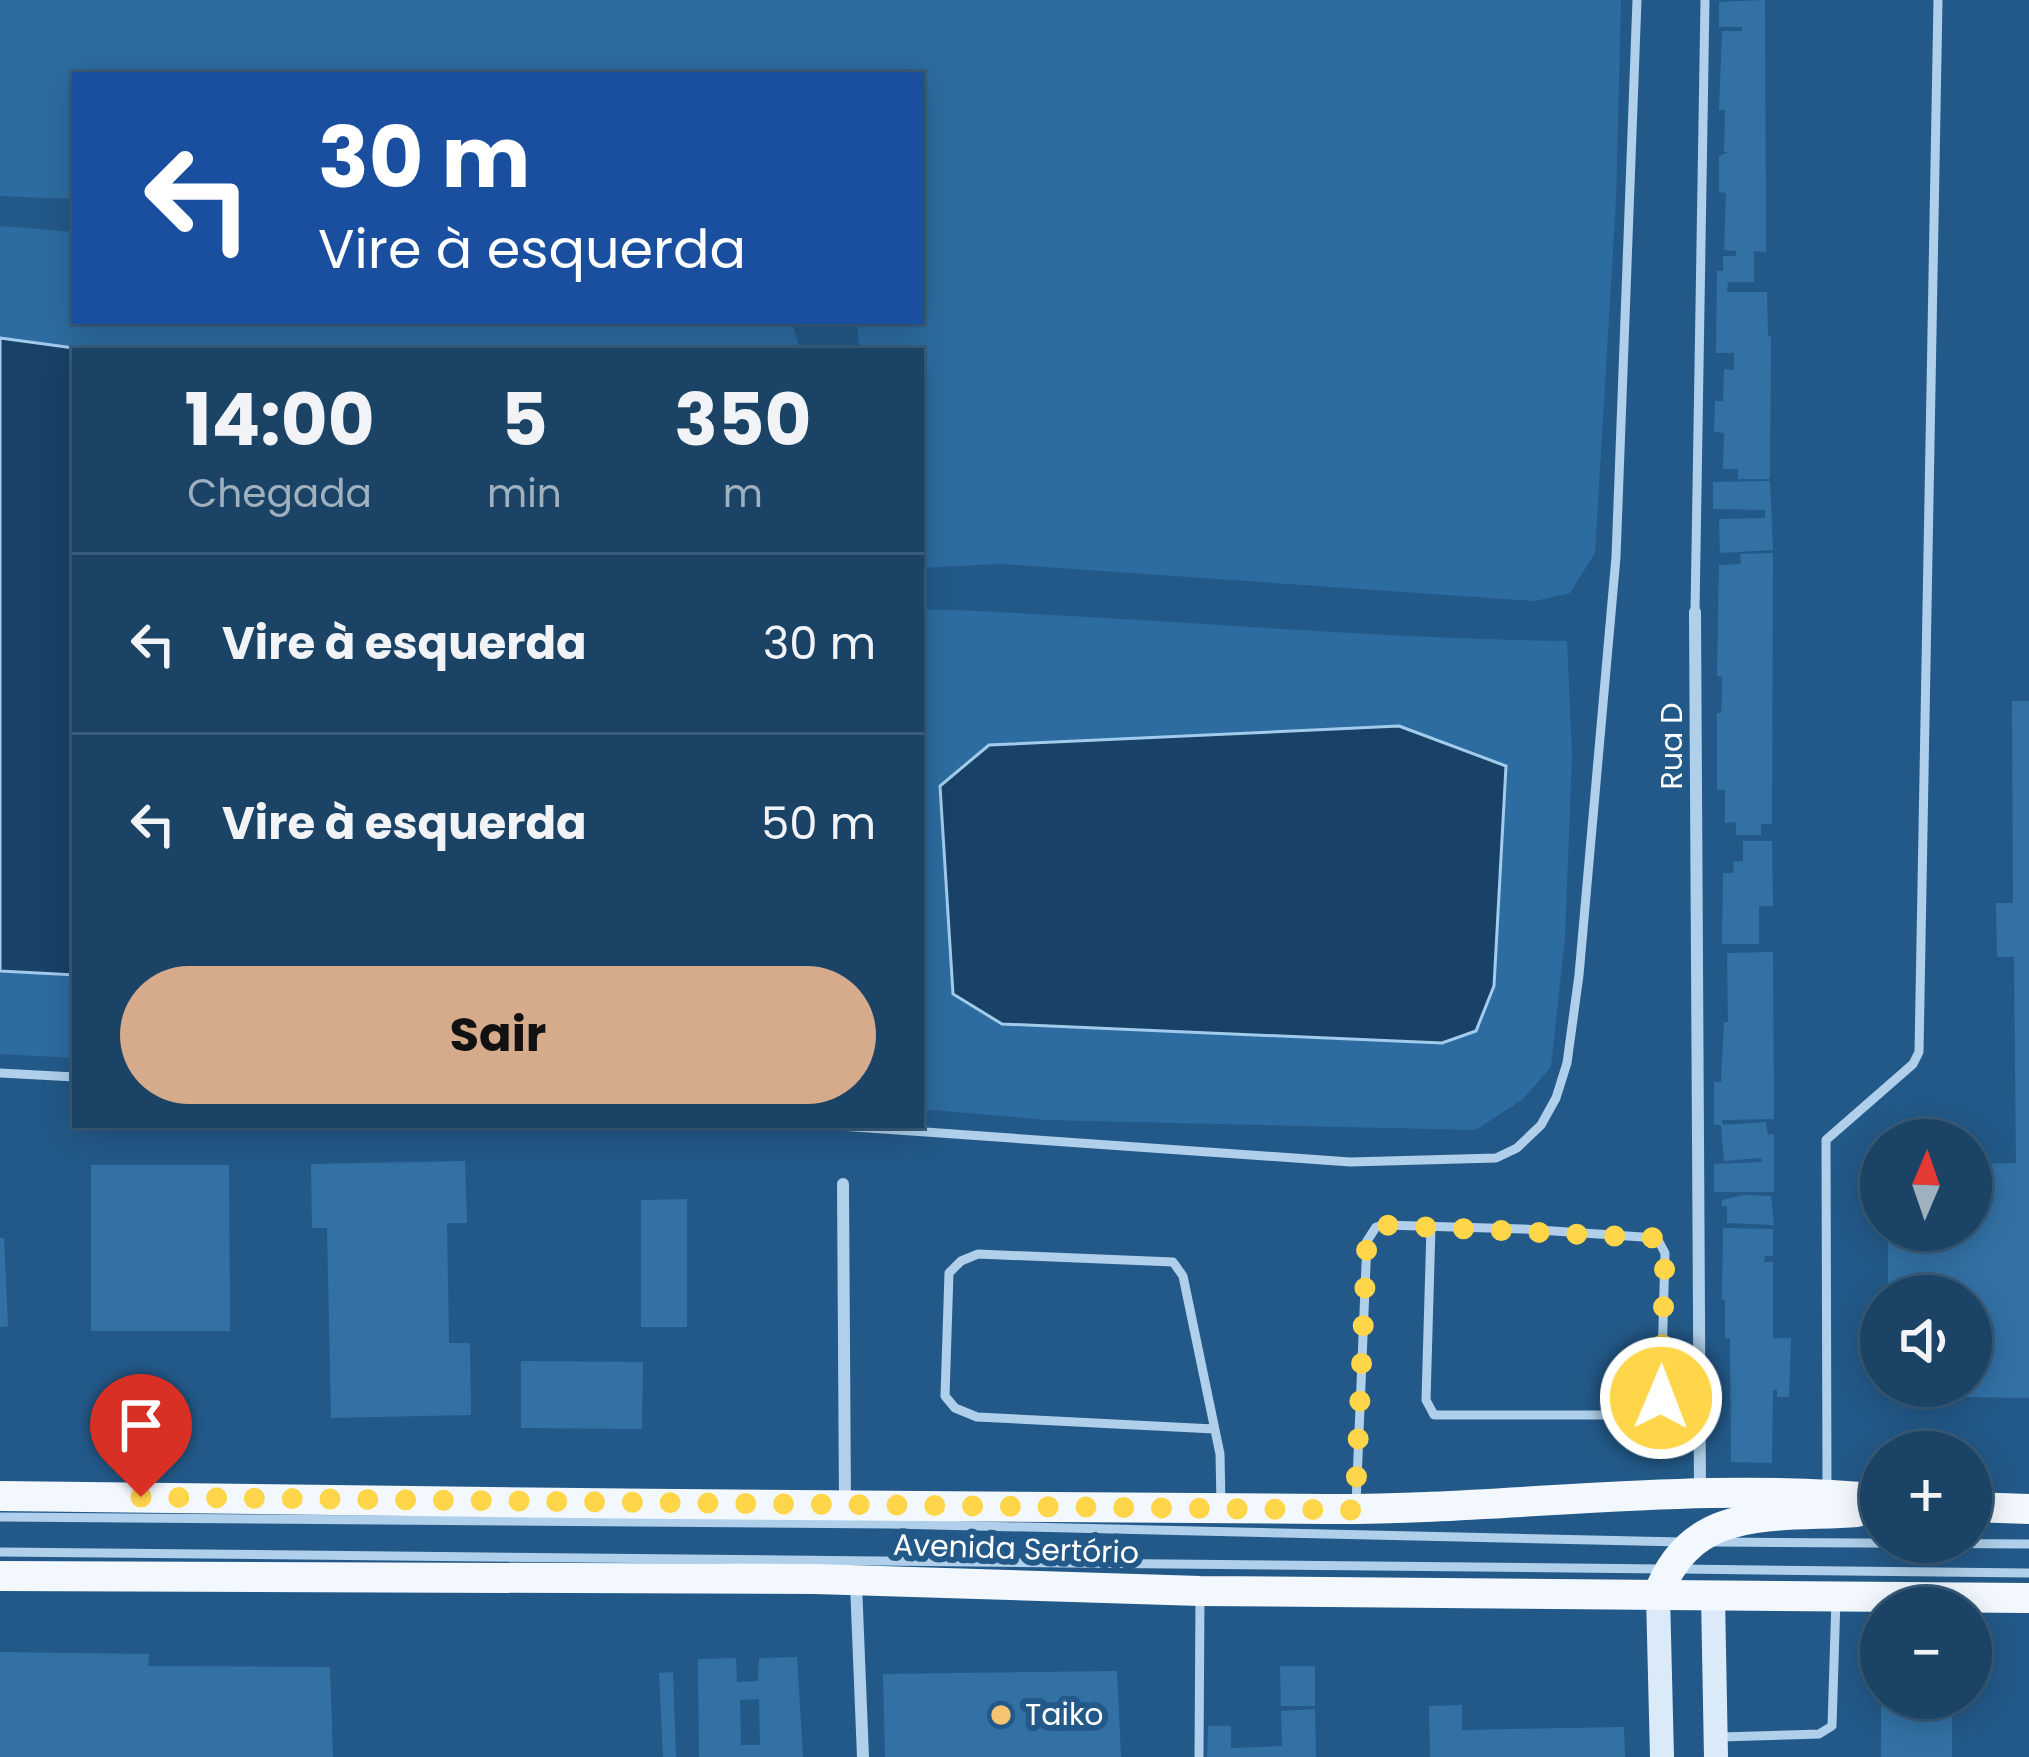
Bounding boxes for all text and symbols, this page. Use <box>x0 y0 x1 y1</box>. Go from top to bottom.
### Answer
text: 30 m <box>318 99 530 216</box>
icon: left <box>120 120 276 276</box>
text: Vire à esquerda <box>318 211 746 287</box>
text: 14:00 <box>184 369 375 470</box>
text: 5 <box>501 369 548 470</box>
text: 350 <box>674 369 812 470</box>
text: Chegada <box>187 466 372 521</box>
text: min <box>487 466 562 521</box>
text: m <box>723 466 763 521</box>
icon: left <box>120 611 186 677</box>
text: Vire à esquerda <box>222 612 587 675</box>
text: 30 m <box>763 612 876 675</box>
street label: Rua D <box>1650 703 1693 789</box>
icon: left <box>120 791 186 857</box>
text: Vire à esquerda <box>222 792 587 855</box>
text: 50 m <box>761 792 876 855</box>
button: Sair <box>120 966 876 1104</box>
north arrow <box>1860 1119 1992 1251</box>
map controls <box>1860 1119 1992 1719</box>
button: sound <box>1860 1275 1992 1407</box>
position arrow <box>1598 1335 1724 1461</box>
pin <box>90 1374 192 1497</box>
icon: arrive <box>108 1392 174 1458</box>
button: + <box>1860 1431 1992 1563</box>
street label: Avenida Sertório <box>892 1523 1140 1574</box>
button: − <box>1860 1587 1992 1719</box>
place label: Taiko <box>1025 1693 1104 1736</box>
marker: Taiko <box>988 1702 1014 1728</box>

